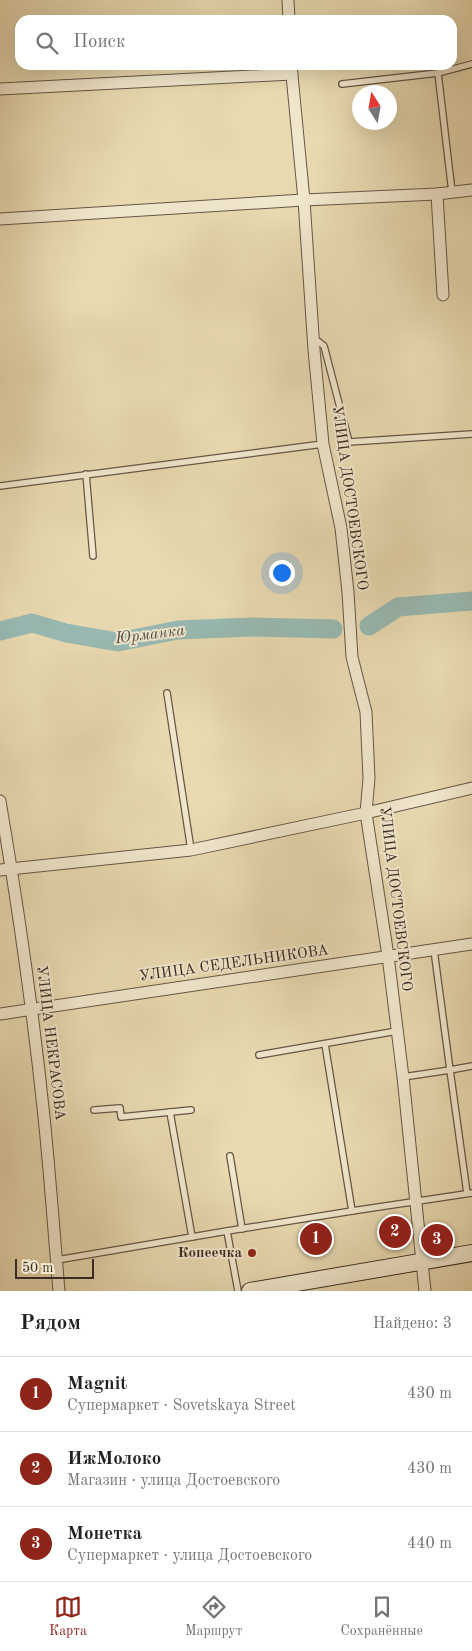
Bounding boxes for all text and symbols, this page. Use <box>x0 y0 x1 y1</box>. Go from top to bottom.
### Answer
search box <box>15 15 457 70</box>
icon: search <box>33 29 61 57</box>
text: Поиск <box>73 33 125 52</box>
north arrow <box>352 85 397 130</box>
street label: УЛИЦА ДОСТОЕВСКОГО <box>329 405 369 591</box>
your location <box>269 560 295 586</box>
water label: Юрманка <box>113 623 186 647</box>
street label: УЛИЦА ДОСТОЕВСКОГО <box>376 806 414 992</box>
street label: УЛИЦА СЕДЕЛЬНИКОВА <box>138 943 330 985</box>
street label: УЛИЦА НЕКРАСОВА <box>33 965 67 1122</box>
pin: 2 <box>379 1213 411 1251</box>
pin: 1 <box>300 1220 332 1258</box>
pin: 3 <box>421 1221 453 1259</box>
place label: Копеечка <box>177 1246 242 1261</box>
marker: Копеечка <box>246 1247 258 1259</box>
scale bar <box>15 1256 94 1279</box>
text: 50 m <box>22 1261 53 1275</box>
text: Рядом <box>20 1313 81 1334</box>
text: Найдено: 3 <box>373 1316 452 1332</box>
text: Magnit <box>67 1375 127 1394</box>
text: 1 <box>31 1386 41 1402</box>
text: 430 m <box>407 1386 452 1402</box>
text: Супермаркет · Sovetskaya Street <box>67 1398 296 1414</box>
text: ИжМолоко <box>67 1450 161 1469</box>
text: 2 <box>31 1461 41 1477</box>
text: 430 m <box>407 1461 452 1477</box>
text: Магазин · улица Достоевского <box>67 1473 280 1489</box>
text: Монетка <box>67 1525 142 1544</box>
text: 3 <box>31 1536 41 1552</box>
text: 440 m <box>407 1536 452 1552</box>
text: Супермаркет · улица Достоевского <box>67 1548 312 1564</box>
tab: Карта <box>49 1593 87 1640</box>
tab: Маршрут <box>185 1593 242 1640</box>
tab: Сохранённые <box>340 1593 423 1640</box>

